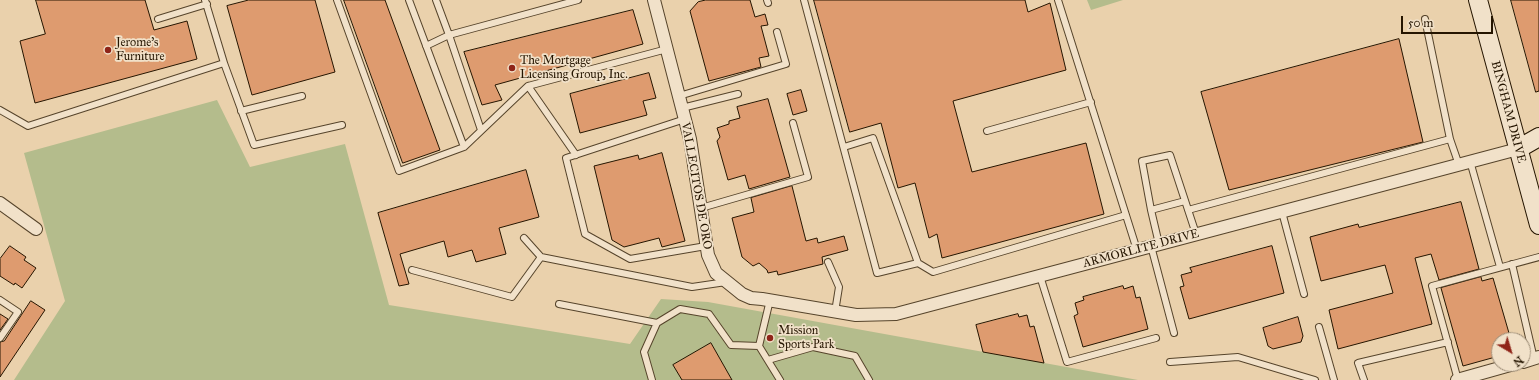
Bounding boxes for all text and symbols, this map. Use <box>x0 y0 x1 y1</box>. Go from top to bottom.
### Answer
scale bar <box>1403 8 1495 34</box>
text: 50 m <box>1408 16 1433 30</box>
place label: Jerome's Furniture <box>116 36 164 64</box>
marker: Jerome's Furniture <box>103 45 113 55</box>
place label: The Mortgage Licensing Group, Inc. <box>520 54 628 82</box>
street label: BINGHAM DRIVE <box>1487 59 1529 165</box>
marker: The Mortgage Licensing Group, Inc. <box>507 63 517 73</box>
street label: VALLECITOS DE ORO <box>678 121 714 251</box>
street label: ARMORLITE DRIVE <box>1081 227 1201 271</box>
place label: Mission Sports Park <box>778 324 834 352</box>
north arrow <box>1491 332 1531 372</box>
marker: Mission Sports Park <box>765 333 775 343</box>
text: N <box>1510 353 1526 369</box>

